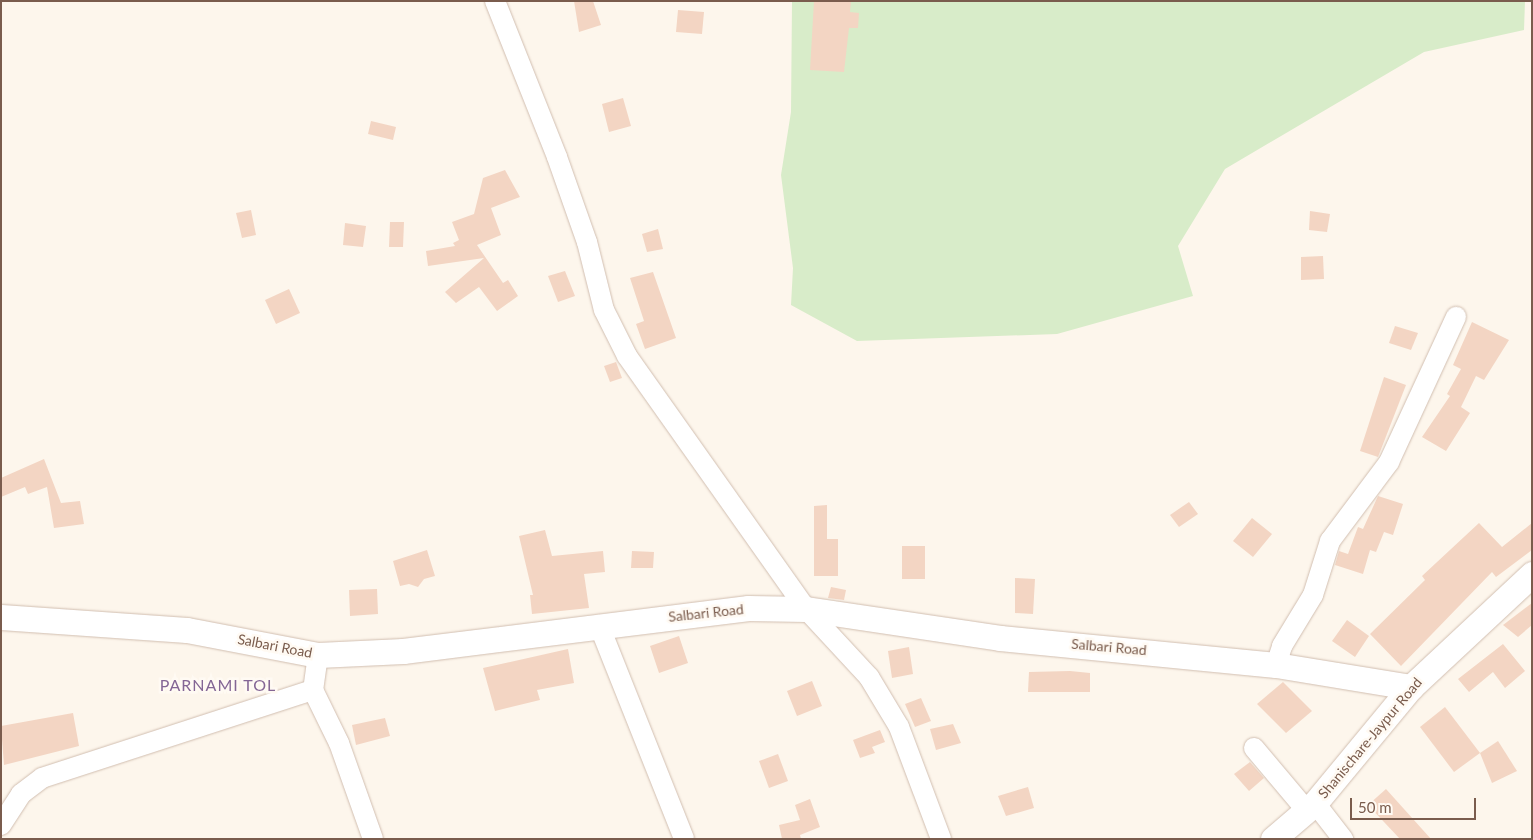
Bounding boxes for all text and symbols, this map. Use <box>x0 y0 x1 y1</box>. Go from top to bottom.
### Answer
street label: Salbari Road <box>668 601 744 625</box>
street label: Salbari Road <box>236 631 314 661</box>
street label: Salbari Road <box>1071 635 1147 659</box>
street label: Shanischare-Jaypur Road <box>1315 674 1425 802</box>
district label: PARNAMI TOL <box>158 675 278 695</box>
scale bar <box>1353 788 1479 820</box>
text: 50 m <box>1358 798 1392 816</box>

